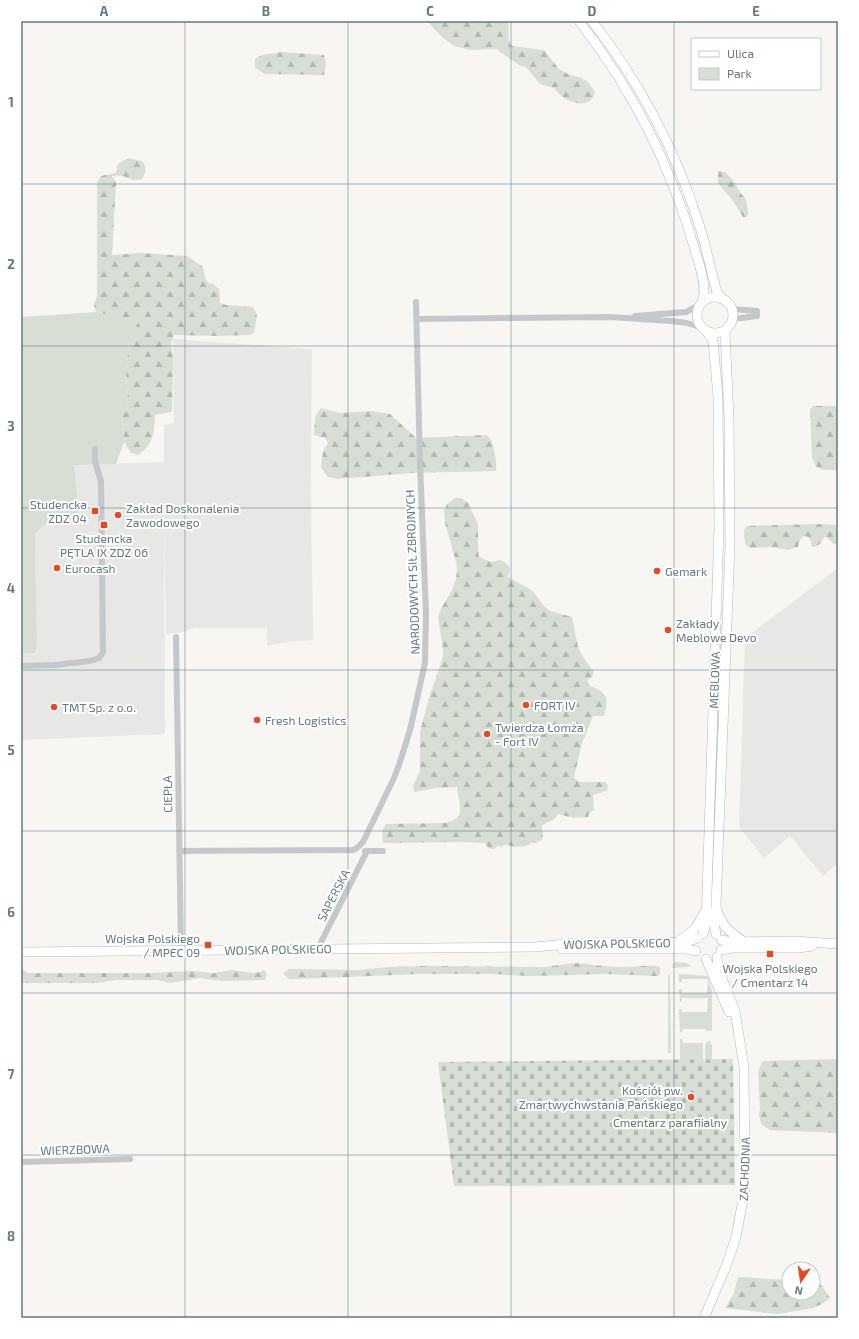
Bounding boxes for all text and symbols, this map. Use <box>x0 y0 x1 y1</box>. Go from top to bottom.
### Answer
text: A <box>100 3 109 19</box>
text: B <box>262 3 270 19</box>
text: C <box>426 3 434 19</box>
text: D <box>588 3 597 19</box>
text: E <box>752 3 760 19</box>
legend <box>691 38 821 90</box>
text: Ulica <box>727 46 754 60</box>
text: Park <box>727 66 752 80</box>
text: 1 <box>8 94 14 110</box>
text: 2 <box>7 256 15 272</box>
text: 3 <box>7 418 15 434</box>
street label: NARODOWYCH SIŁ ZBROJNYCH <box>402 489 422 655</box>
place label: Studencka ZDZ 04 <box>30 497 87 525</box>
place label: Zakład Doskonalenia Zawodowego <box>126 501 239 529</box>
marker: Studencka ZDZ 04 <box>90 506 100 516</box>
marker: Zakład Doskonalenia Zawodowego <box>113 510 123 520</box>
marker: Studencka PĘTLA IX ZDZ 06 <box>99 520 109 530</box>
place label: Studencka PĘTLA IX ZDZ 06 <box>60 531 148 559</box>
place label: Eurocash <box>65 561 116 575</box>
marker: Eurocash <box>52 563 62 573</box>
place label: Gemark <box>665 564 707 578</box>
marker: Gemark <box>652 566 662 576</box>
text: 4 <box>7 580 15 596</box>
place label: Zakłady Meblowe Devo <box>676 616 757 644</box>
marker: Zakłady Meblowe Devo <box>663 625 673 635</box>
street label: MEBLOWA <box>706 651 722 709</box>
place label: FORT IV <box>534 698 576 712</box>
place label: TMT Sp. z o.o. <box>62 700 136 714</box>
marker: FORT IV <box>521 700 531 710</box>
marker: TMT Sp. z o.o. <box>49 702 59 712</box>
place label: Fresh Logistics <box>265 713 346 727</box>
marker: Fresh Logistics <box>252 715 262 725</box>
place label: Twierdza Łomża - Fort IV <box>495 720 584 748</box>
marker: Twierdza Łomża - Fort IV <box>482 729 492 739</box>
text: 5 <box>7 742 15 758</box>
street label: CIEPŁA <box>160 775 174 813</box>
street label: SAPERSKA <box>314 866 352 923</box>
text: 6 <box>7 904 15 920</box>
place label: Wojska Polskiego / MPEC 09 <box>105 931 200 959</box>
street label: WOJSKA POLSKIEGO <box>563 935 671 951</box>
marker: Wojska Polskiego / MPEC 09 <box>203 940 213 950</box>
street label: WOJSKA POLSKIEGO <box>224 941 332 957</box>
marker: Wojska Polskiego / Cmentarz 14 <box>765 949 775 959</box>
place label: Wojska Polskiego / Cmentarz 14 <box>723 961 818 989</box>
text: 7 <box>8 1066 15 1082</box>
place label: Kościół pw. Zmartwychwstania Pańskiego <box>519 1083 683 1111</box>
marker: Kościół pw. Zmartwychwstania Pańskiego <box>686 1092 696 1102</box>
park label: Cmentarz parafiialny <box>613 1115 728 1129</box>
street label: ZACHODNIA <box>736 1136 752 1201</box>
street label: WIERZBOWA <box>40 1141 110 1157</box>
text: 8 <box>7 1228 15 1244</box>
north arrow <box>781 1261 821 1301</box>
text: N <box>793 1284 804 1298</box>

